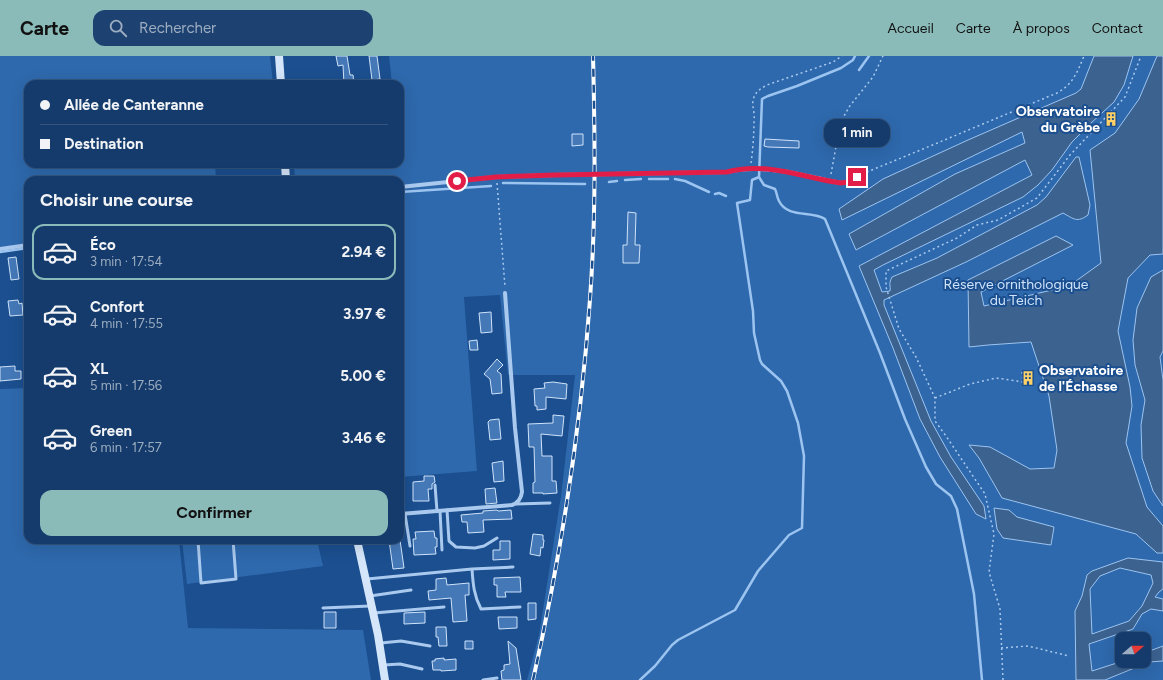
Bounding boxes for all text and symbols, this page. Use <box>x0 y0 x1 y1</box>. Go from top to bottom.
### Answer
search box <box>93 10 373 46</box>
text: Carte <box>20 17 69 40</box>
icon: search <box>107 17 129 39</box>
text: Rechercher <box>139 19 216 37</box>
text: Accueil <box>888 20 934 37</box>
text: Carte <box>956 20 991 37</box>
text: À propos <box>1013 20 1070 37</box>
text: Contact <box>1092 20 1143 37</box>
text: Allée de Canteranne <box>64 96 204 114</box>
place label: Observatoire du Grèbe <box>1016 103 1100 136</box>
building icon: Observatoire du Grèbe <box>1103 111 1119 127</box>
callout: 1 min <box>824 119 890 147</box>
text: 1 min <box>842 125 872 140</box>
text: Destination <box>64 135 143 153</box>
route end <box>848 168 866 186</box>
route start <box>448 172 466 190</box>
text: Choisir une course <box>40 189 193 211</box>
icon: car <box>42 234 78 270</box>
text: Éco <box>90 236 116 254</box>
text: 2.94 € <box>341 243 386 261</box>
text: 3 min · 17:54 <box>90 254 163 269</box>
park label: Réserve ornithologique du Teich <box>944 276 1089 309</box>
icon: car <box>42 296 78 332</box>
text: Confort <box>90 298 144 316</box>
text: 3.97 € <box>343 305 386 323</box>
text: 4 min · 17:55 <box>90 316 163 331</box>
icon: car <box>42 358 78 394</box>
text: XL <box>90 360 108 378</box>
place label: Observatoire de l'Échasse <box>1039 362 1124 395</box>
text: 5.00 € <box>340 367 386 385</box>
building icon: Observatoire de l'Échasse <box>1020 370 1036 386</box>
text: 5 min · 17:56 <box>90 378 162 393</box>
icon: car <box>42 420 78 456</box>
text: Green <box>90 422 132 440</box>
text: 3.46 € <box>342 429 386 447</box>
text: 6 min · 17:57 <box>90 440 162 455</box>
button: Confirmer <box>40 490 388 536</box>
north arrow <box>1115 632 1151 668</box>
map controls <box>1115 632 1151 668</box>

